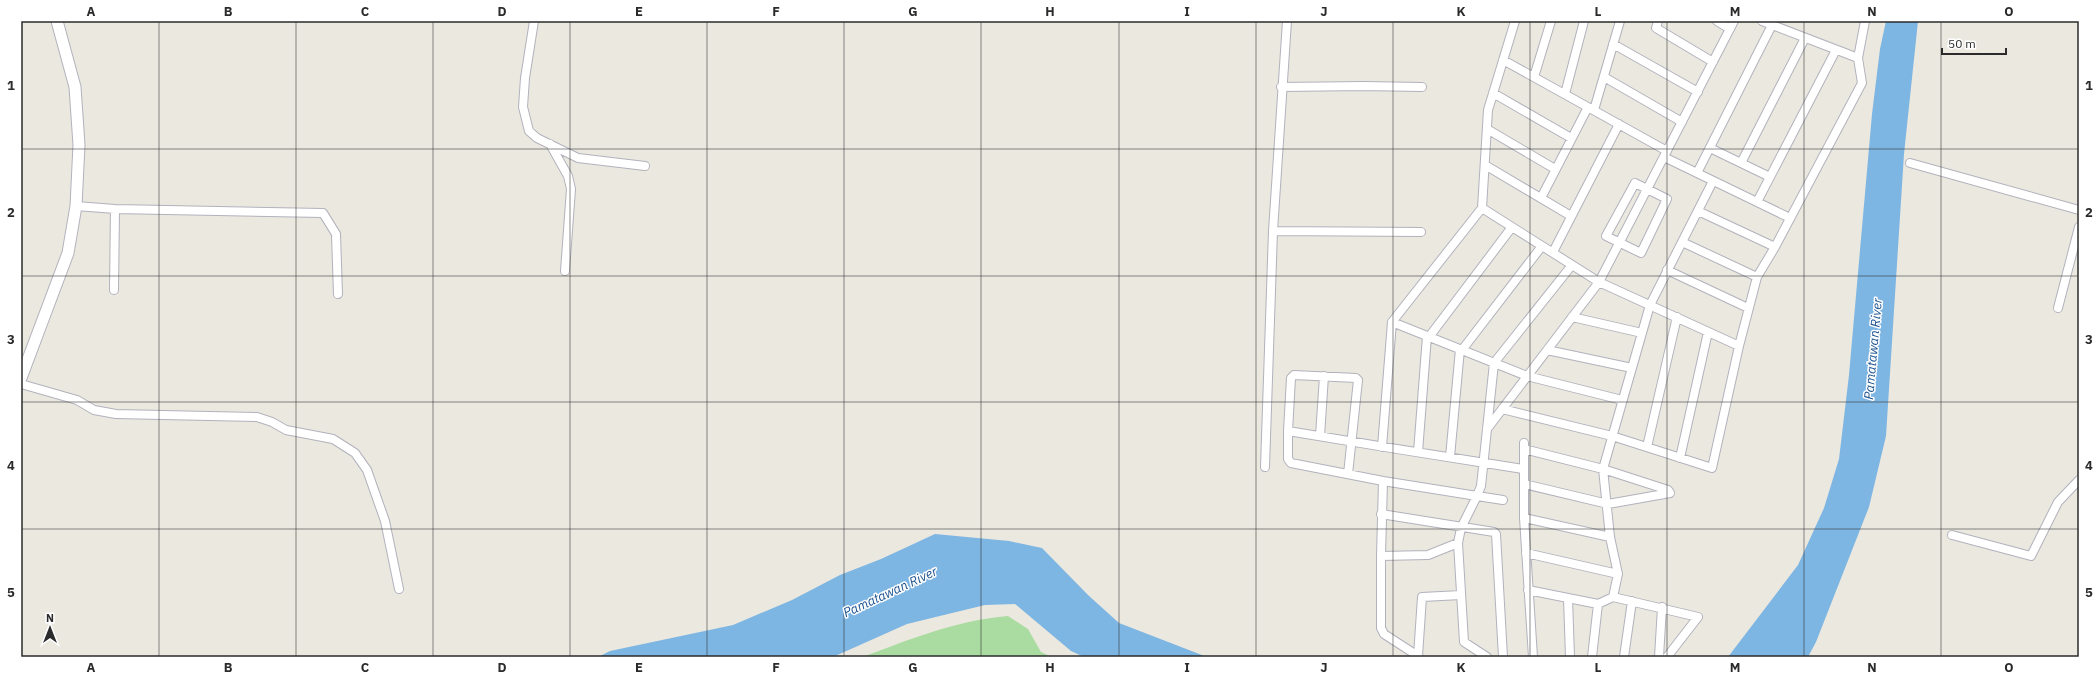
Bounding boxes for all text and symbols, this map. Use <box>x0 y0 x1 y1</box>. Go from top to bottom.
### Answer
text: A <box>87 3 96 20</box>
text: B <box>224 3 233 20</box>
text: C <box>361 3 370 20</box>
text: D <box>497 3 507 20</box>
text: E <box>635 3 643 20</box>
text: F <box>772 3 780 20</box>
text: G <box>908 3 918 20</box>
text: H <box>1045 3 1055 20</box>
text: I <box>1184 3 1190 20</box>
text: J <box>1320 3 1328 20</box>
text: K <box>1456 3 1466 20</box>
text: L <box>1595 3 1602 20</box>
text: M <box>1730 3 1740 20</box>
text: N <box>1867 3 1877 20</box>
text: O <box>2004 3 2014 20</box>
scale bar <box>1942 30 2006 56</box>
text: 50 m <box>1948 36 1976 51</box>
text: 1 <box>7 77 15 94</box>
text: 1 <box>2085 77 2093 94</box>
text: 2 <box>7 204 15 221</box>
text: 2 <box>2085 204 2093 221</box>
water label: Pamatawan River <box>1860 296 1886 400</box>
text: 3 <box>7 331 15 348</box>
text: 3 <box>2085 331 2093 348</box>
text: 4 <box>7 457 15 474</box>
text: 4 <box>2085 457 2093 474</box>
water label: Pamatawan River <box>840 562 941 621</box>
text: 5 <box>7 584 15 601</box>
text: 5 <box>2085 584 2093 601</box>
north arrow <box>30 608 70 648</box>
text: N <box>46 611 54 625</box>
text: A <box>87 659 96 676</box>
text: B <box>224 659 233 676</box>
text: C <box>361 659 370 676</box>
text: D <box>497 659 507 676</box>
text: E <box>635 659 643 676</box>
text: F <box>772 659 780 676</box>
text: G <box>908 659 918 676</box>
text: H <box>1045 659 1055 676</box>
text: I <box>1184 659 1190 676</box>
text: J <box>1320 659 1328 676</box>
text: K <box>1456 659 1466 676</box>
text: L <box>1595 659 1602 676</box>
text: M <box>1730 659 1740 676</box>
text: N <box>1867 659 1877 676</box>
text: O <box>2004 659 2014 676</box>

